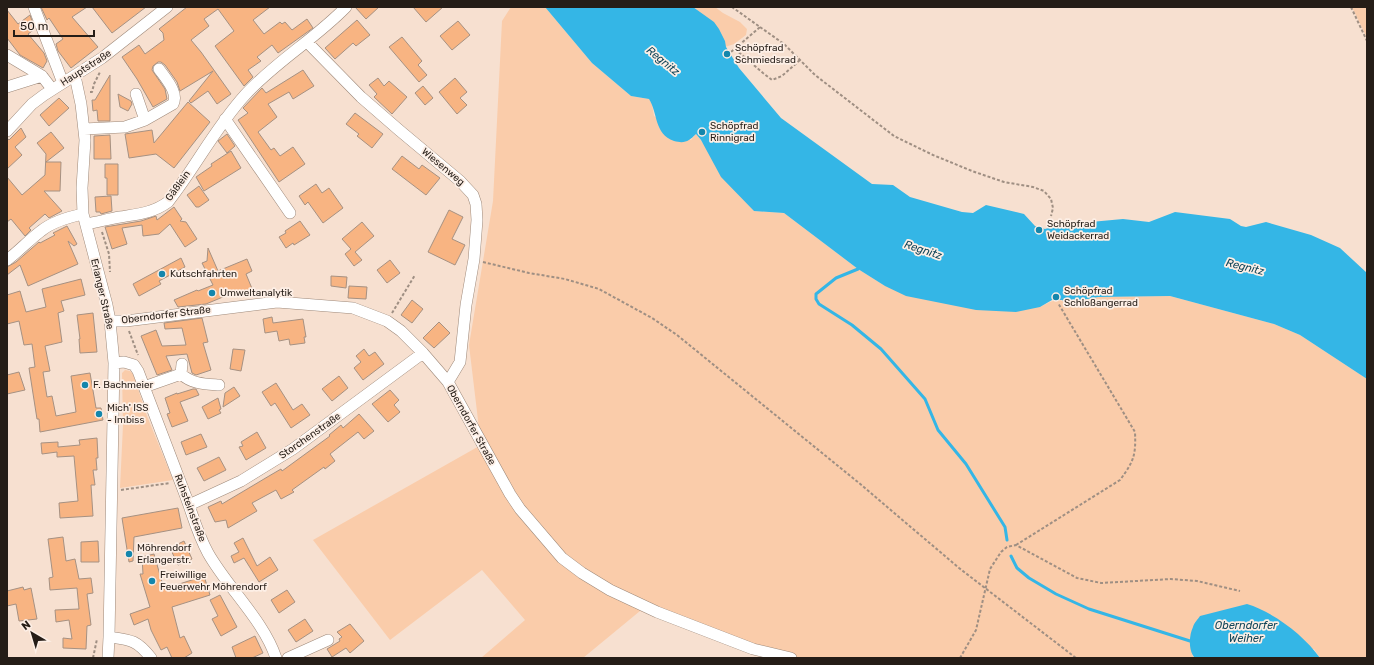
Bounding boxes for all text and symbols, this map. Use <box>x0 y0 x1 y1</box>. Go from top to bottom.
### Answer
scale bar <box>14 12 94 38</box>
text: 50 m <box>20 19 48 33</box>
place label: Schöpfrad Schmiedsrad <box>735 42 796 66</box>
water label: Regnitz <box>644 44 683 79</box>
street label: Hauptstraße <box>58 47 114 89</box>
marker: Schöpfrad Schmiedsrad <box>722 49 732 59</box>
place label: Schöpfrad Rinnigrad <box>710 120 759 144</box>
marker: Schöpfrad Rinnigrad <box>697 127 707 137</box>
street label: Wiesenweg <box>419 146 467 188</box>
street label: Gäßlein <box>163 168 193 204</box>
place label: Schöpfrad Weidackerrad <box>1047 218 1109 242</box>
marker: Schöpfrad Weidackerrad <box>1034 225 1044 235</box>
water label: Regnitz <box>902 238 944 262</box>
water label: Regnitz <box>1225 256 1266 278</box>
street label: Erlanger Straße <box>88 257 116 331</box>
place label: Kutschfahrten <box>170 268 237 280</box>
marker: Kutschfahrten <box>157 269 167 279</box>
place label: Schöpfrad Schloßangerrad <box>1064 285 1138 309</box>
place label: Umweltanalytik <box>220 287 293 299</box>
marker: Umweltanalytik <box>207 288 217 298</box>
marker: Schöpfrad Schloßangerrad <box>1051 292 1061 302</box>
street label: Oberndorfer Straße <box>121 304 212 326</box>
place label: F. Bachmeier <box>93 379 154 391</box>
marker: F. Bachmeier <box>80 380 90 390</box>
street label: Oberndorfer Straße <box>444 383 498 468</box>
place label: Mich' ISS - Imbiss <box>107 402 148 426</box>
marker: Mich' ISS - Imbiss <box>94 409 104 419</box>
street label: Storchenstraße <box>277 410 343 462</box>
street label: Ruhsteinstraße <box>172 472 209 544</box>
place label: Möhrendorf Erlangerstr. <box>137 542 192 566</box>
marker: Möhrendorf Erlangerstr. <box>124 549 134 559</box>
place label: Freiwillige Feuerwehr Möhrendorf <box>160 569 267 593</box>
marker: Freiwillige Feuerwehr Möhrendorf <box>147 576 157 586</box>
north arrow <box>12 613 52 653</box>
text: N <box>19 618 33 633</box>
water label: Oberndorfer Weiher <box>1215 619 1278 645</box>

